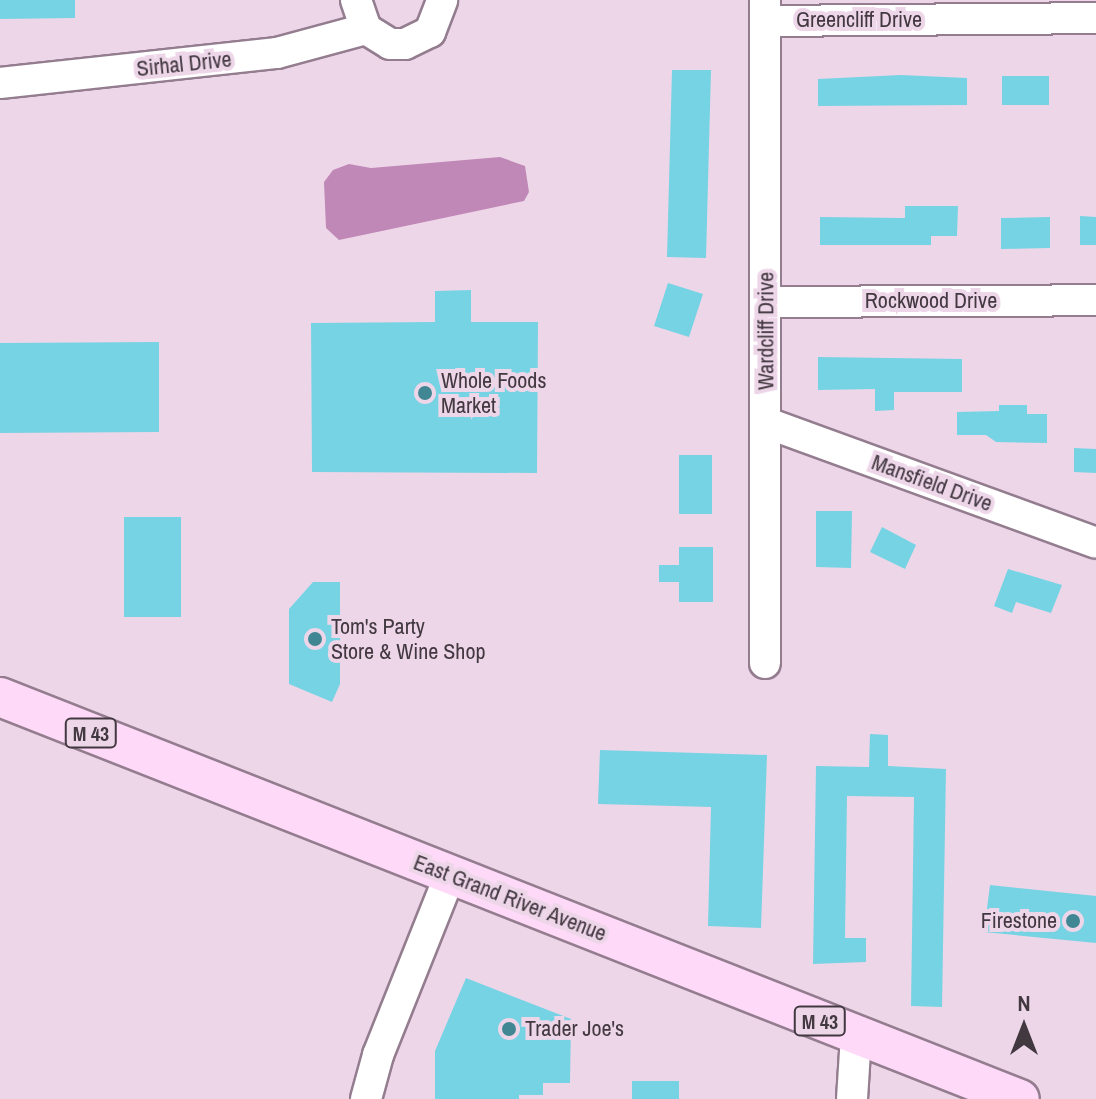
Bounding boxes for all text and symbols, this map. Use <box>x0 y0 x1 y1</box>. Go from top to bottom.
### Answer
street label: Greencliff Drive <box>796 7 922 33</box>
street label: Sirhal Drive <box>135 46 233 82</box>
street label: Wardcliff Drive <box>753 272 779 390</box>
street label: Rockwood Drive <box>865 288 997 314</box>
place label: Whole Foods Market <box>441 367 546 418</box>
marker: Whole Foods Market <box>416 384 434 402</box>
street label: Mansfield Drive <box>868 449 996 517</box>
place label: Tom's Party Store & Wine Shop <box>331 613 485 664</box>
marker: Tom's Party Store & Wine Shop <box>306 630 324 648</box>
road number: M 43 <box>63 717 119 749</box>
street label: East Grand River Avenue <box>409 849 611 947</box>
place label: Firestone <box>981 908 1057 934</box>
marker: Firestone <box>1064 912 1082 930</box>
north arrow <box>984 987 1064 1067</box>
text: N <box>1017 988 1031 1018</box>
road number: M 43 <box>792 1005 848 1037</box>
place label: Trader Joe's <box>525 1016 624 1042</box>
marker: Trader Joe's <box>500 1020 518 1038</box>

